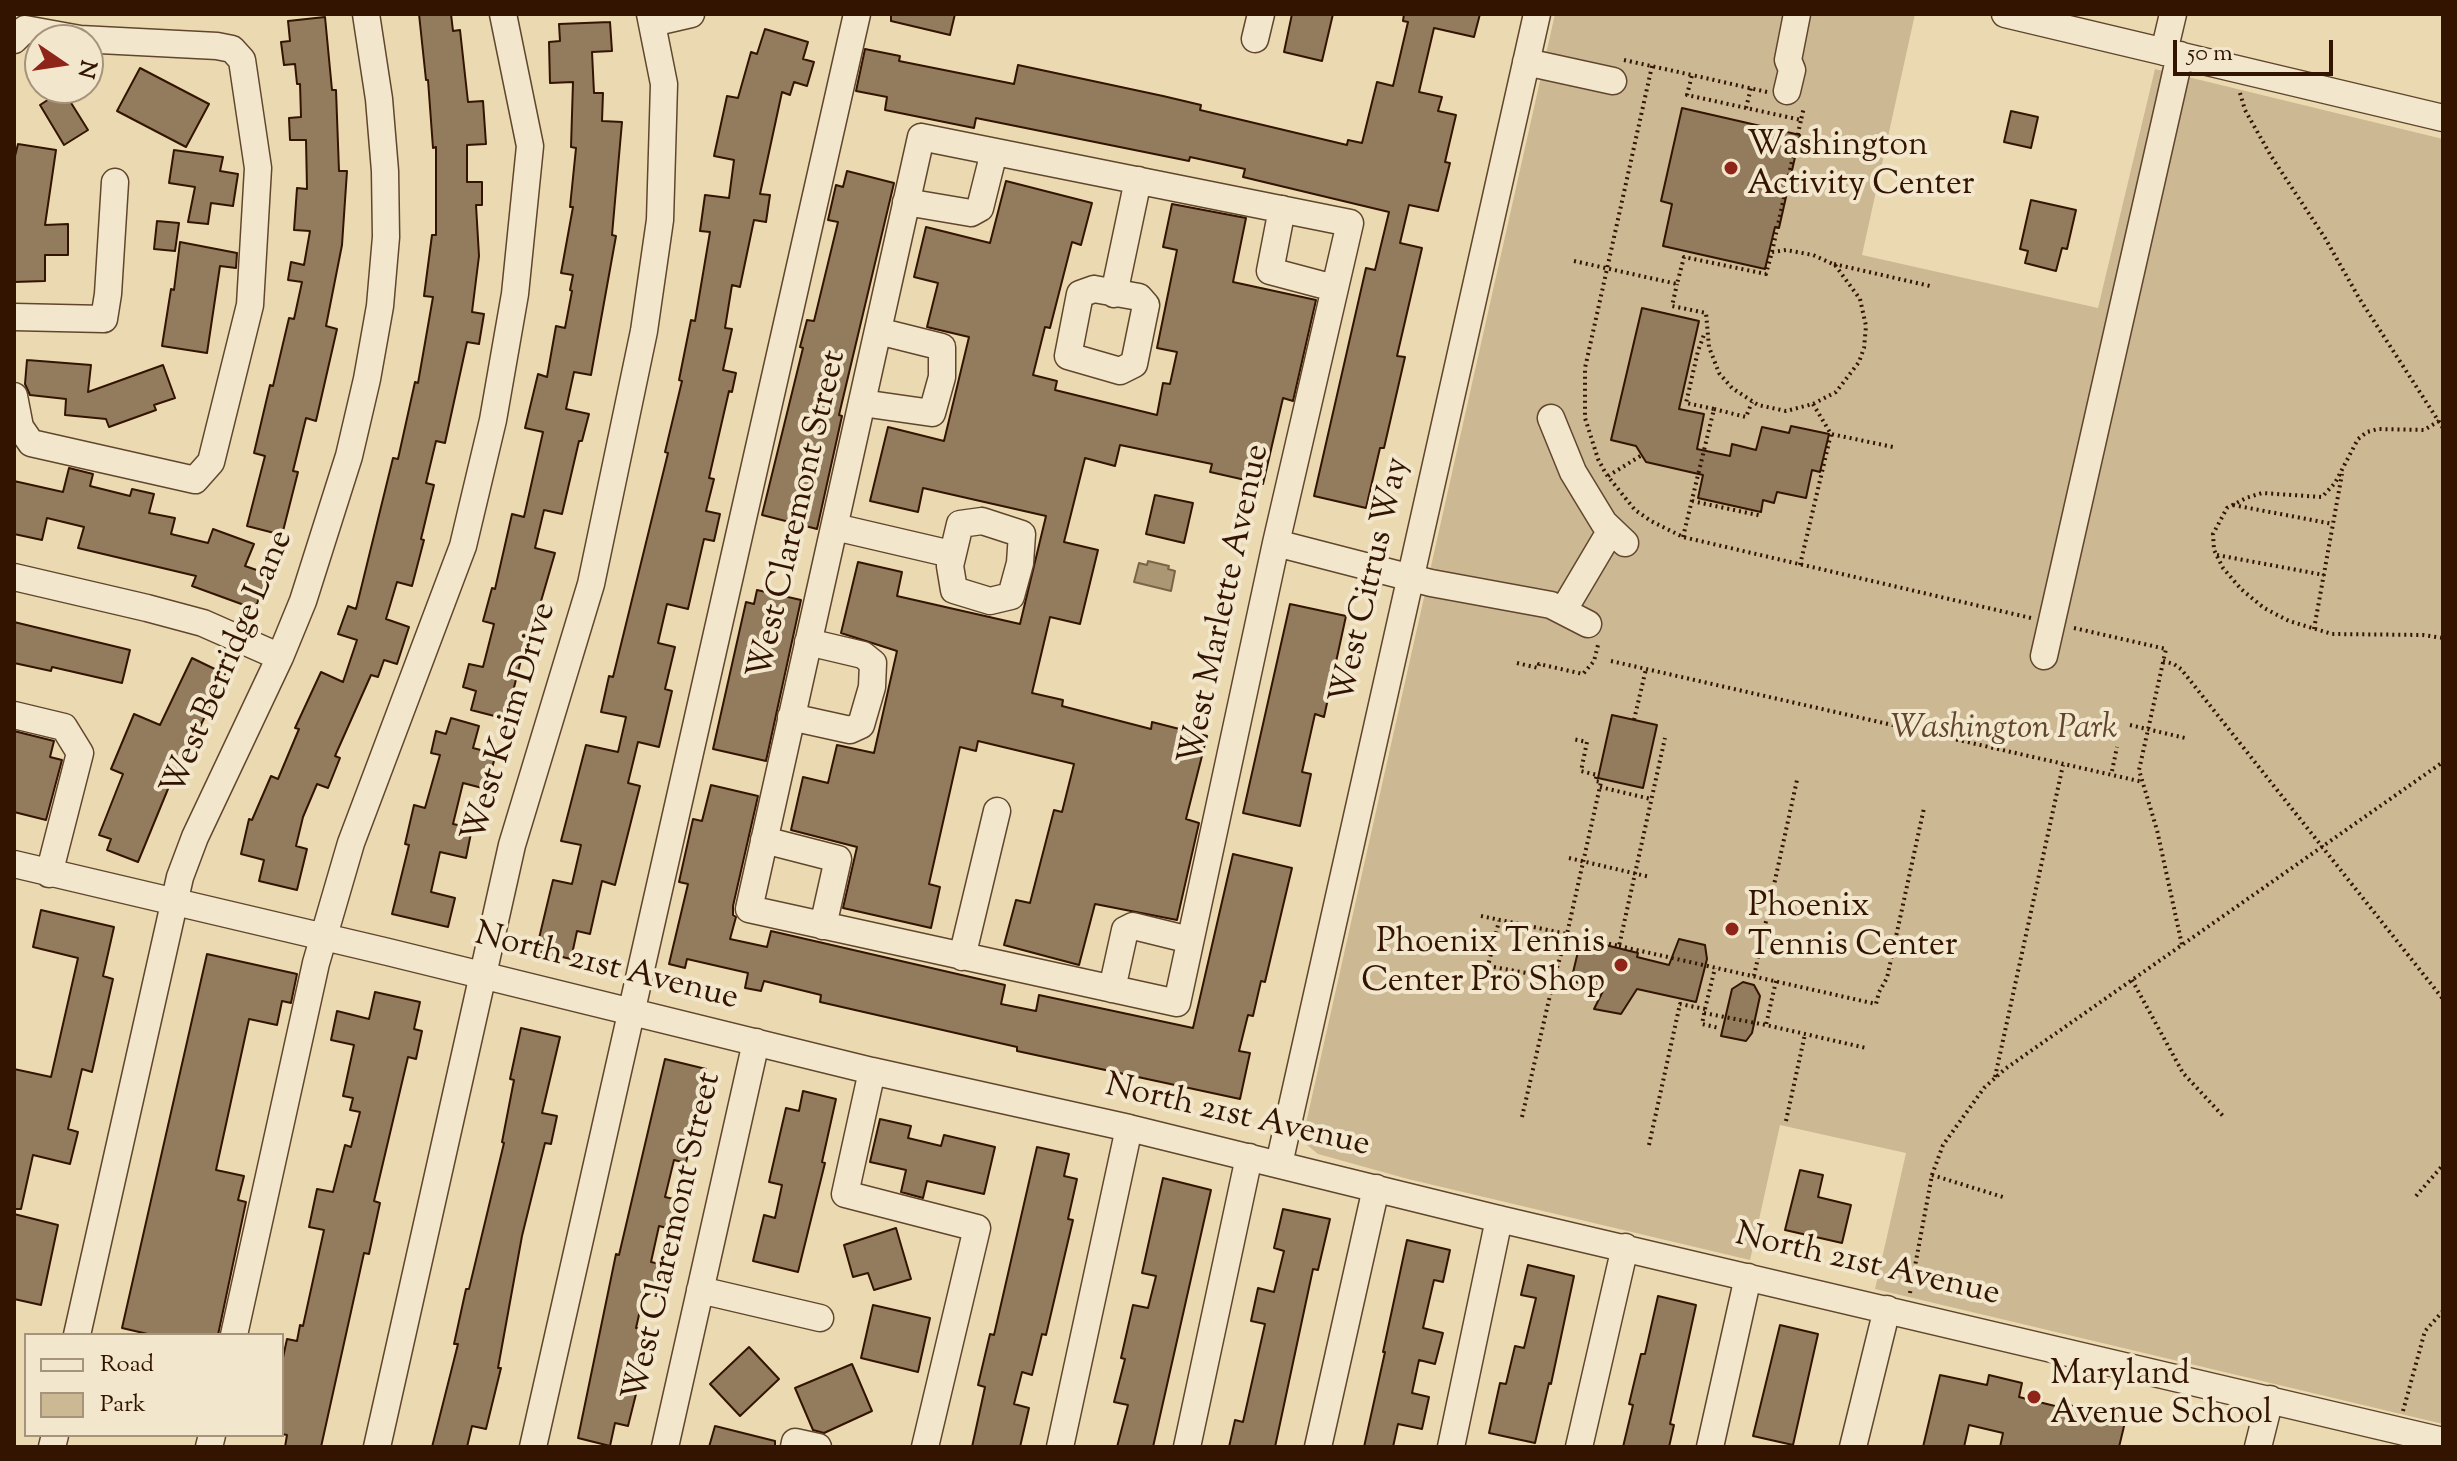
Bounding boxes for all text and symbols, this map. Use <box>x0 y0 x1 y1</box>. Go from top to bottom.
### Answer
north arrow <box>24 24 104 104</box>
scale bar <box>2177 24 2337 74</box>
text: 50 m <box>2187 37 2233 71</box>
text: N <box>68 57 103 81</box>
place label: Washington Activity Center <box>1747 128 1975 208</box>
marker: Washington Activity Center <box>1722 159 1740 177</box>
street label: West Claremont Street <box>742 347 858 683</box>
street label: West Marlette Avenue <box>1173 441 1281 769</box>
street label: West Citrus Way <box>1325 454 1421 708</box>
street label: West Berridge Lane <box>156 525 304 803</box>
street label: West Keim Drive <box>456 598 568 848</box>
park label: Washington Park <box>1891 711 2117 751</box>
place label: Phoenix Tennis Center <box>1748 889 1957 968</box>
street label: North 21st Avenue <box>470 917 742 1021</box>
marker: Phoenix Tennis Center <box>1723 920 1741 938</box>
place label: Phoenix Tennis Center Pro Shop <box>1361 925 1605 1004</box>
marker: Phoenix Tennis Center Pro Shop <box>1612 956 1630 974</box>
street label: North 21st Avenue <box>1101 1068 1373 1168</box>
street label: West Claremont Street <box>617 1069 733 1405</box>
street label: North 21st Avenue <box>1731 1217 2003 1317</box>
legend <box>24 1333 284 1437</box>
text: Road <box>100 1348 154 1382</box>
place label: Maryland Avenue School <box>2050 1357 2272 1436</box>
text: Park <box>100 1388 146 1422</box>
marker: Maryland Avenue School <box>2025 1388 2043 1406</box>

